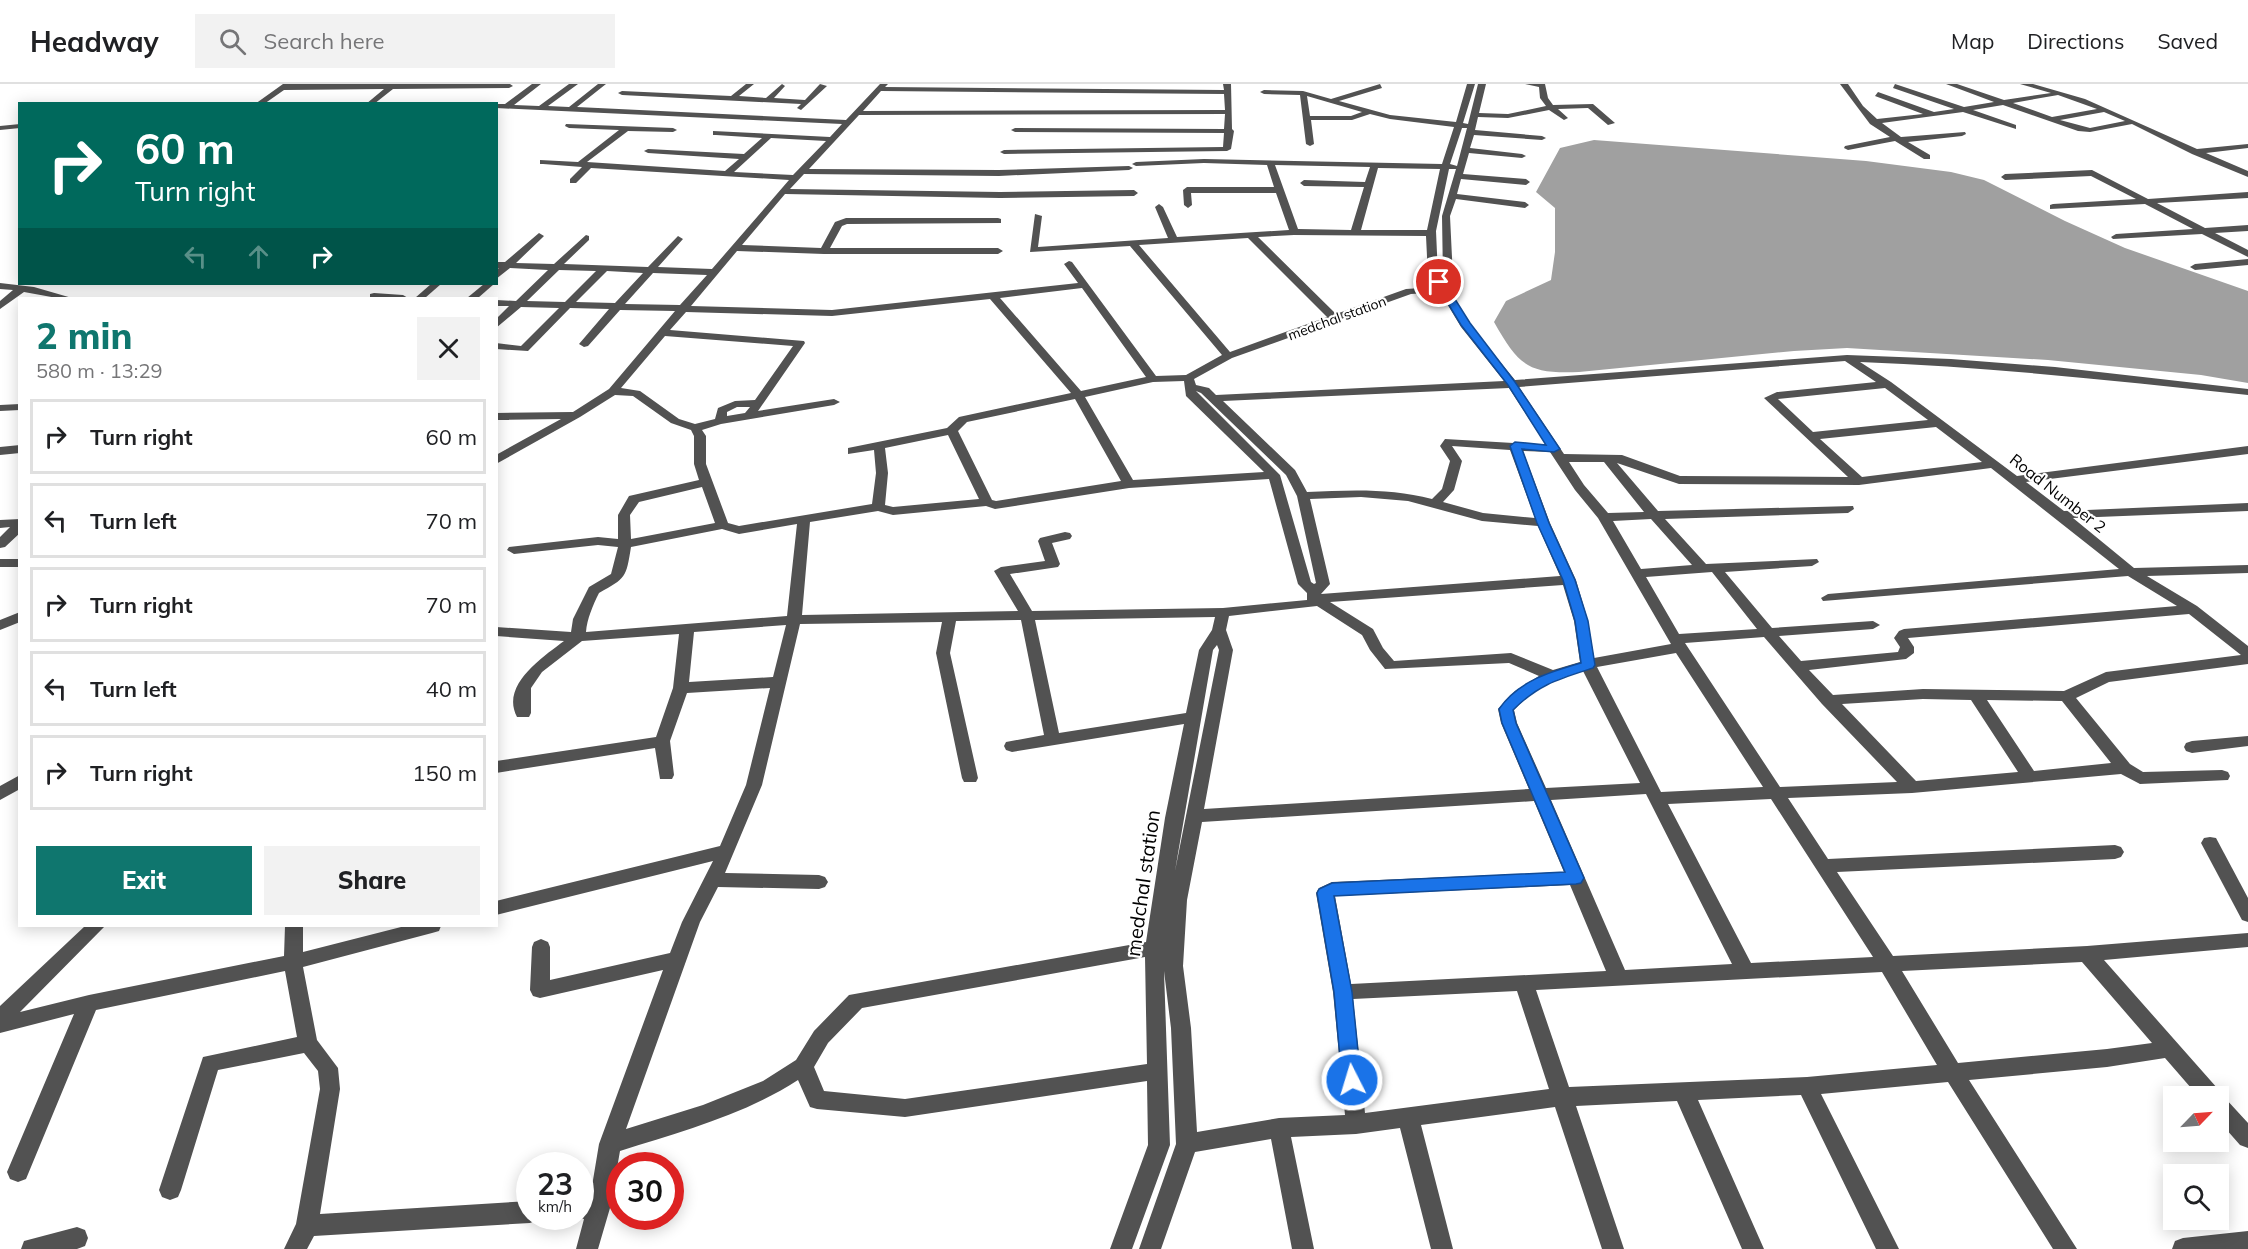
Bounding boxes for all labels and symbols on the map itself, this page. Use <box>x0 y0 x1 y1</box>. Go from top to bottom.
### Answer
pin <box>1413 256 1464 307</box>
street label: medchal station <box>1285 292 1389 344</box>
street label: Road Number 2 <box>2006 449 2110 537</box>
street label: medchal station <box>1120 808 1165 958</box>
position arrow <box>1320 1048 1384 1112</box>
north arrow <box>2163 1086 2229 1152</box>
speed limit sign: 30 <box>606 1152 684 1230</box>

